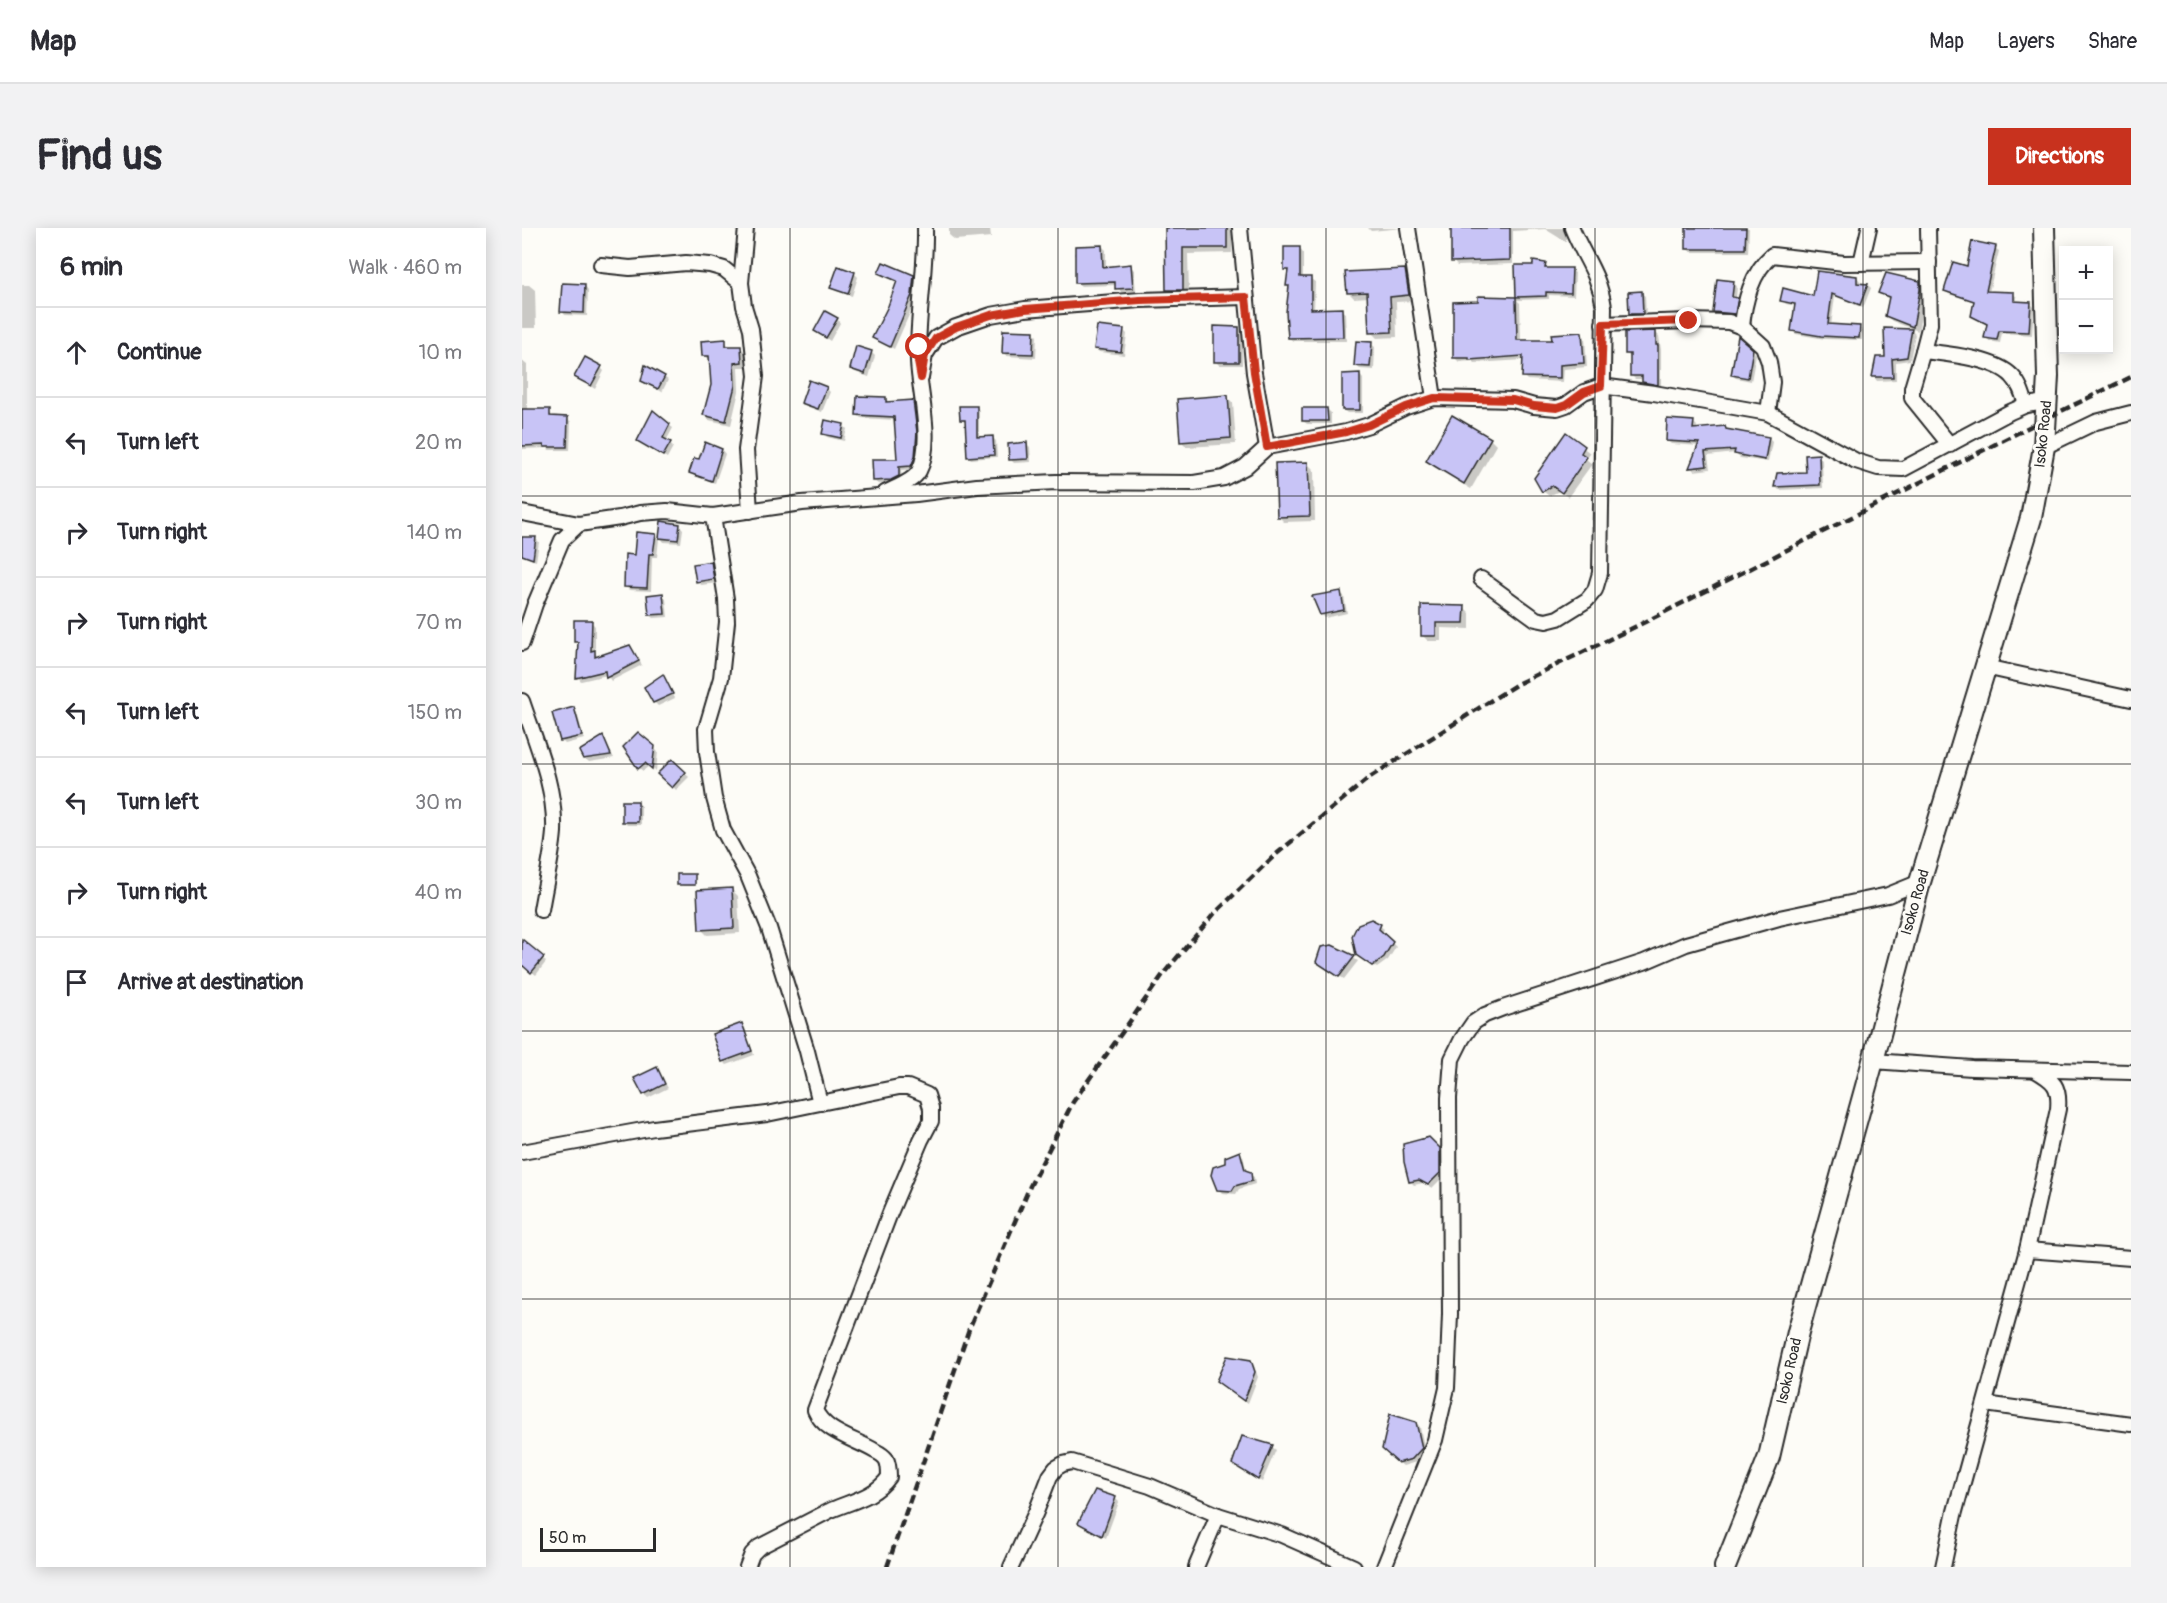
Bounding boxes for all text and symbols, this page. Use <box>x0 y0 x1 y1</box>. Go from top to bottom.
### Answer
text: Map <box>30 24 76 59</box>
text: Map <box>1929 28 1964 55</box>
text: Layers <box>1997 28 2055 55</box>
text: Share <box>2088 28 2137 55</box>
button: Directions <box>1988 128 2131 185</box>
text: Find us <box>36 130 162 182</box>
map controls <box>2059 246 2113 354</box>
button: + <box>2059 246 2113 300</box>
text: 6 min <box>60 251 123 283</box>
text: Walk · 460 m <box>348 255 462 280</box>
button: − <box>2059 300 2113 354</box>
route end <box>1675 307 1701 333</box>
route start <box>905 333 931 359</box>
icon: ahead <box>60 336 93 369</box>
text: Continue <box>117 338 201 366</box>
text: 10 m <box>418 340 462 365</box>
street label: Isoko Road <box>2031 399 2056 469</box>
icon: left <box>60 426 93 459</box>
text: Turn left <box>117 428 199 456</box>
text: 20 m <box>415 430 462 455</box>
icon: right <box>60 516 93 549</box>
text: Turn right <box>117 518 207 546</box>
text: 140 m <box>407 520 462 545</box>
icon: right <box>60 606 93 639</box>
text: Turn right <box>117 608 207 636</box>
text: 70 m <box>416 610 462 635</box>
icon: left <box>60 696 93 729</box>
text: Turn left <box>117 698 199 726</box>
text: 150 m <box>408 700 462 725</box>
icon: left <box>60 786 93 819</box>
text: Turn left <box>117 788 199 816</box>
text: 30 m <box>415 790 462 815</box>
street label: Isoko Road <box>1897 867 1934 937</box>
icon: right <box>60 876 93 909</box>
text: Turn right <box>117 878 207 906</box>
text: 40 m <box>415 880 462 905</box>
icon: arrive <box>60 966 93 999</box>
text: Arrive at destination <box>117 968 303 996</box>
street label: Isoko Road <box>1773 1336 1806 1406</box>
scale bar <box>540 1525 656 1552</box>
text: 50 m <box>549 1528 586 1548</box>

